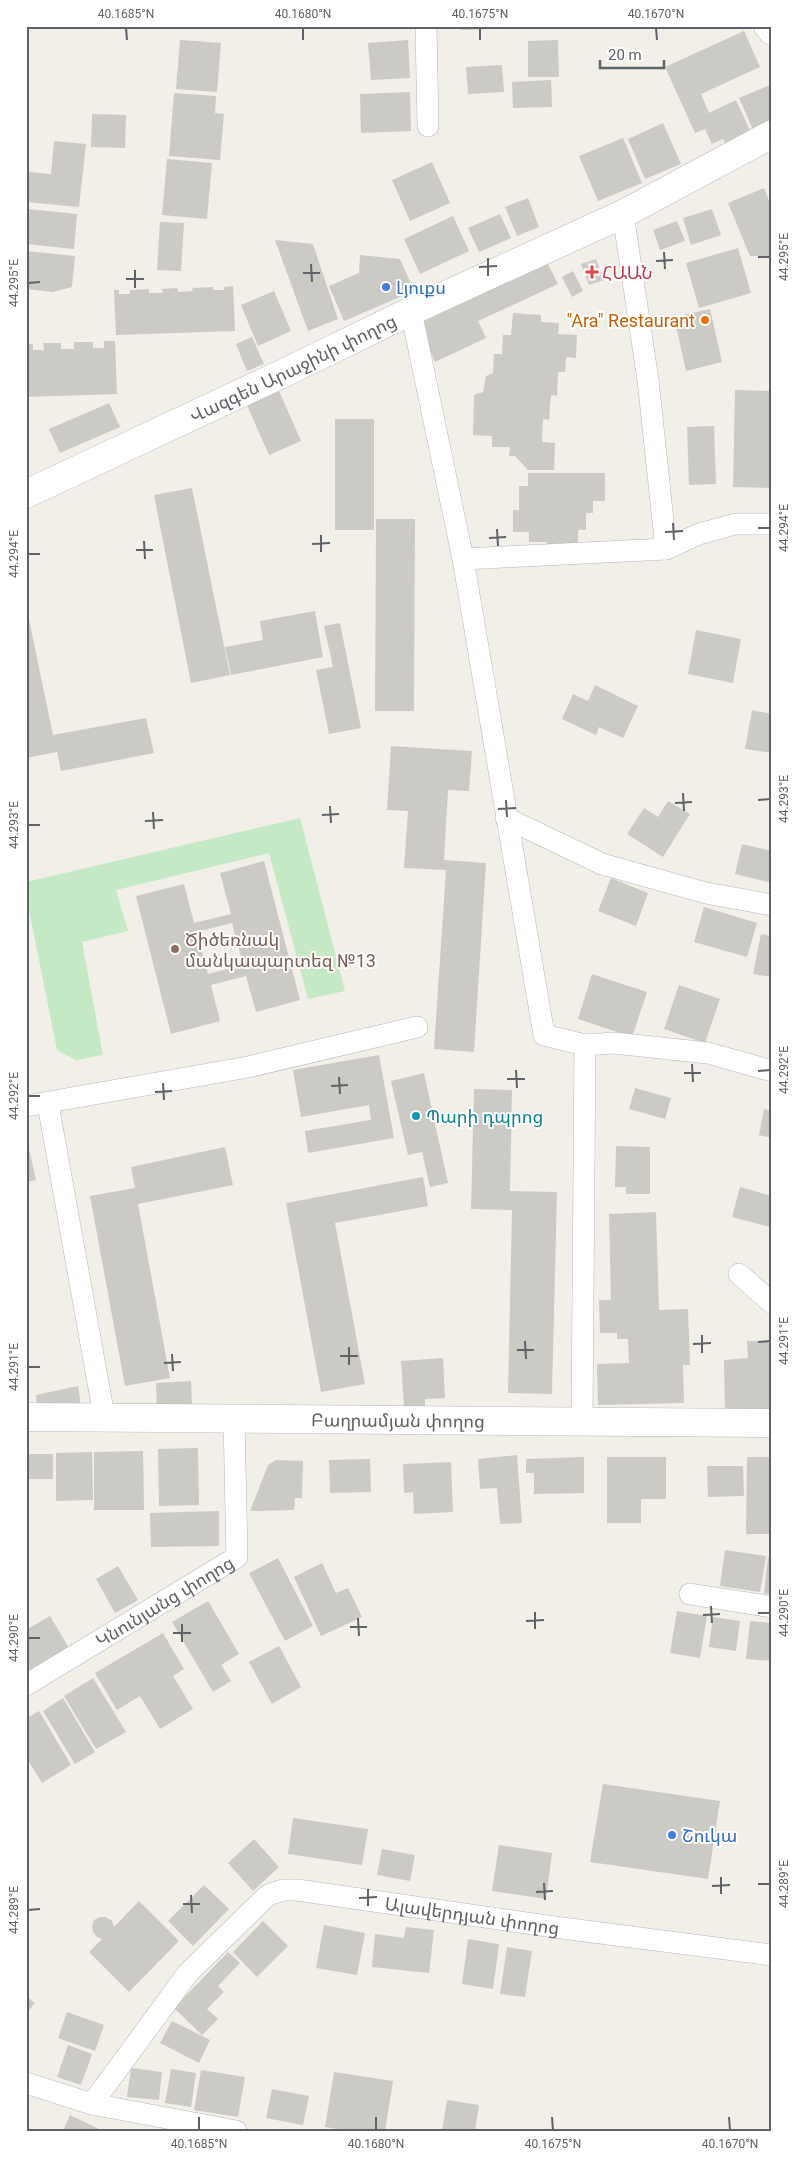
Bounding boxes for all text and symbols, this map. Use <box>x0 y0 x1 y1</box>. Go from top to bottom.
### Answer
text: 40.1685°N <box>98 7 154 21</box>
text: 40.1680°N <box>275 7 331 21</box>
text: 40.1675°N <box>452 7 508 21</box>
text: 40.1670°N <box>628 7 684 21</box>
scale bar <box>600 38 664 70</box>
text: 20 m <box>608 46 642 64</box>
text: 44.295°E <box>777 233 791 281</box>
text: 44.295°E <box>7 259 21 307</box>
place label: ՀԱԱՆ <box>602 262 653 283</box>
marker: ՀԱԱՆ <box>586 266 598 278</box>
place label: Լյուքս <box>396 277 446 298</box>
marker: Լյուքս <box>380 281 392 293</box>
street label: Վազգեն Արաջինի փողոց <box>186 309 399 426</box>
place label: "Ara" Restaurant <box>566 310 695 331</box>
marker: "Ara" Restaurant <box>699 314 711 326</box>
text: 44.294°E <box>777 504 791 552</box>
text: 44.294°E <box>7 530 21 578</box>
text: 44.293°E <box>777 775 791 823</box>
text: 44.293°E <box>7 801 21 849</box>
place label: Ծիծեռնակ մանկապարտեզ №13 <box>185 929 376 971</box>
marker: Ծիծեռնակ մանկապարտեզ №13 <box>169 943 181 955</box>
text: 44.292°E <box>777 1046 791 1094</box>
text: 44.292°E <box>7 1072 21 1120</box>
place label: Պարի դպրոց <box>426 1106 543 1127</box>
marker: Պարի դպրոց <box>410 1110 422 1122</box>
text: 44.291°E <box>777 1317 791 1365</box>
text: 44.291°E <box>7 1343 21 1391</box>
street label: Բաղրամյան փողոց <box>311 1409 485 1431</box>
street label: Կնունյանց փողոց <box>92 1551 237 1651</box>
text: 44.290°E <box>777 1589 791 1637</box>
text: 44.290°E <box>7 1614 21 1662</box>
place label: Շուկա <box>682 1825 737 1846</box>
marker: Շուկա <box>666 1829 678 1841</box>
text: 44.289°E <box>777 1860 791 1908</box>
text: 44.289°E <box>7 1886 21 1934</box>
street label: Ալավերդյան փողոց <box>384 1892 561 1938</box>
text: 40.1685°N <box>171 2137 227 2151</box>
text: 40.1680°N <box>348 2137 404 2151</box>
text: 40.1675°N <box>525 2137 581 2151</box>
text: 40.1670°N <box>702 2137 758 2151</box>

